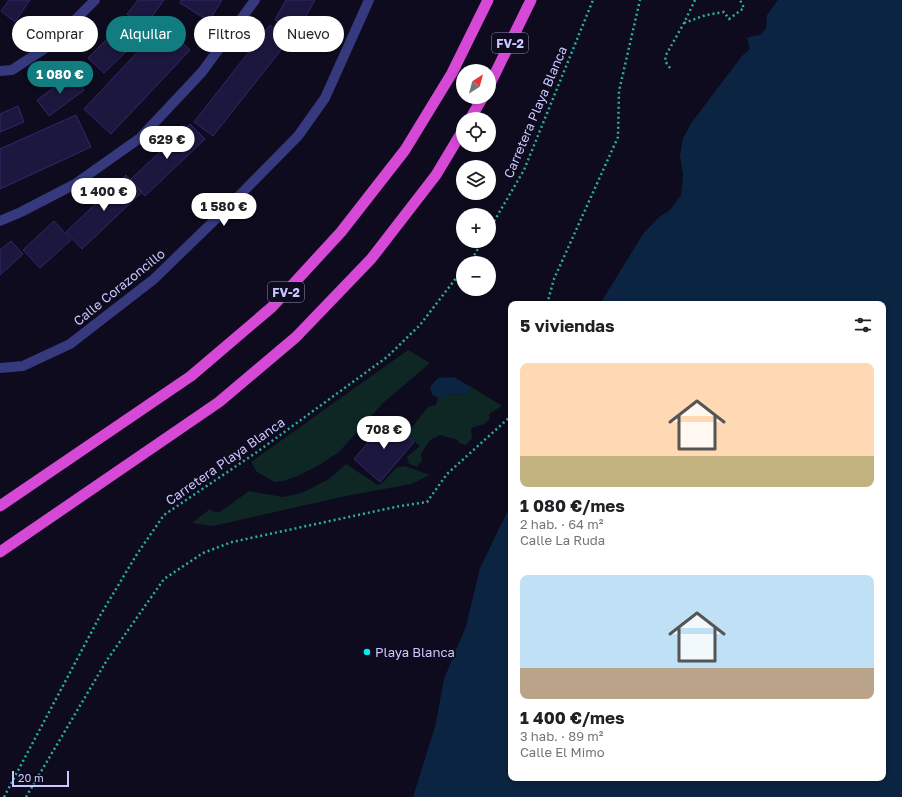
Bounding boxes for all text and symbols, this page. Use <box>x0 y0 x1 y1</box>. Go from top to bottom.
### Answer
chip: Comprar <box>12 16 98 52</box>
chip: Alquilar <box>106 16 186 52</box>
chip: Filtros <box>194 16 265 52</box>
chip: Nuevo <box>273 16 344 52</box>
road number: FV-2 <box>492 33 528 53</box>
street label: Carretera Playa Blanca <box>500 44 570 180</box>
pin: 1 080 € <box>23 61 97 95</box>
north arrow <box>456 64 496 104</box>
map controls <box>456 64 496 296</box>
text: 1 080 € <box>36 66 84 82</box>
button: locate <box>456 112 496 152</box>
pin: 629 € <box>139 126 195 160</box>
text: 629 € <box>149 131 185 147</box>
button: layers <box>456 160 496 200</box>
pin: 1 400 € <box>67 178 141 212</box>
text: 1 400 € <box>80 183 128 199</box>
pin: 1 580 € <box>187 193 261 227</box>
text: 1 580 € <box>200 198 248 214</box>
button: + <box>456 208 496 248</box>
street label: Calle Corazoncillo <box>70 245 168 329</box>
button: − <box>456 256 496 296</box>
road number: FV-2 <box>268 282 304 302</box>
icon: filters <box>852 314 874 336</box>
text: 5 viviendas <box>520 315 615 336</box>
icon: home <box>661 389 733 461</box>
street label: Carretera Playa Blanca <box>162 414 288 508</box>
pin: 708 € <box>356 416 412 450</box>
text: 708 € <box>366 421 402 437</box>
text: 1 080 €/mes <box>520 495 625 516</box>
text: 2 hab. · 64 m² <box>520 516 603 532</box>
text: Calle La Ruda <box>520 532 605 548</box>
icon: home <box>661 601 733 673</box>
place label: Playa Blanca <box>375 644 455 660</box>
marker: Playa Blanca <box>362 647 372 657</box>
text: 1 400 €/mes <box>520 707 625 728</box>
text: 3 hab. · 89 m² <box>520 728 603 744</box>
text: Calle El Mimo <box>520 744 604 760</box>
scale bar <box>12 769 69 788</box>
text: 20 m <box>18 771 44 784</box>

